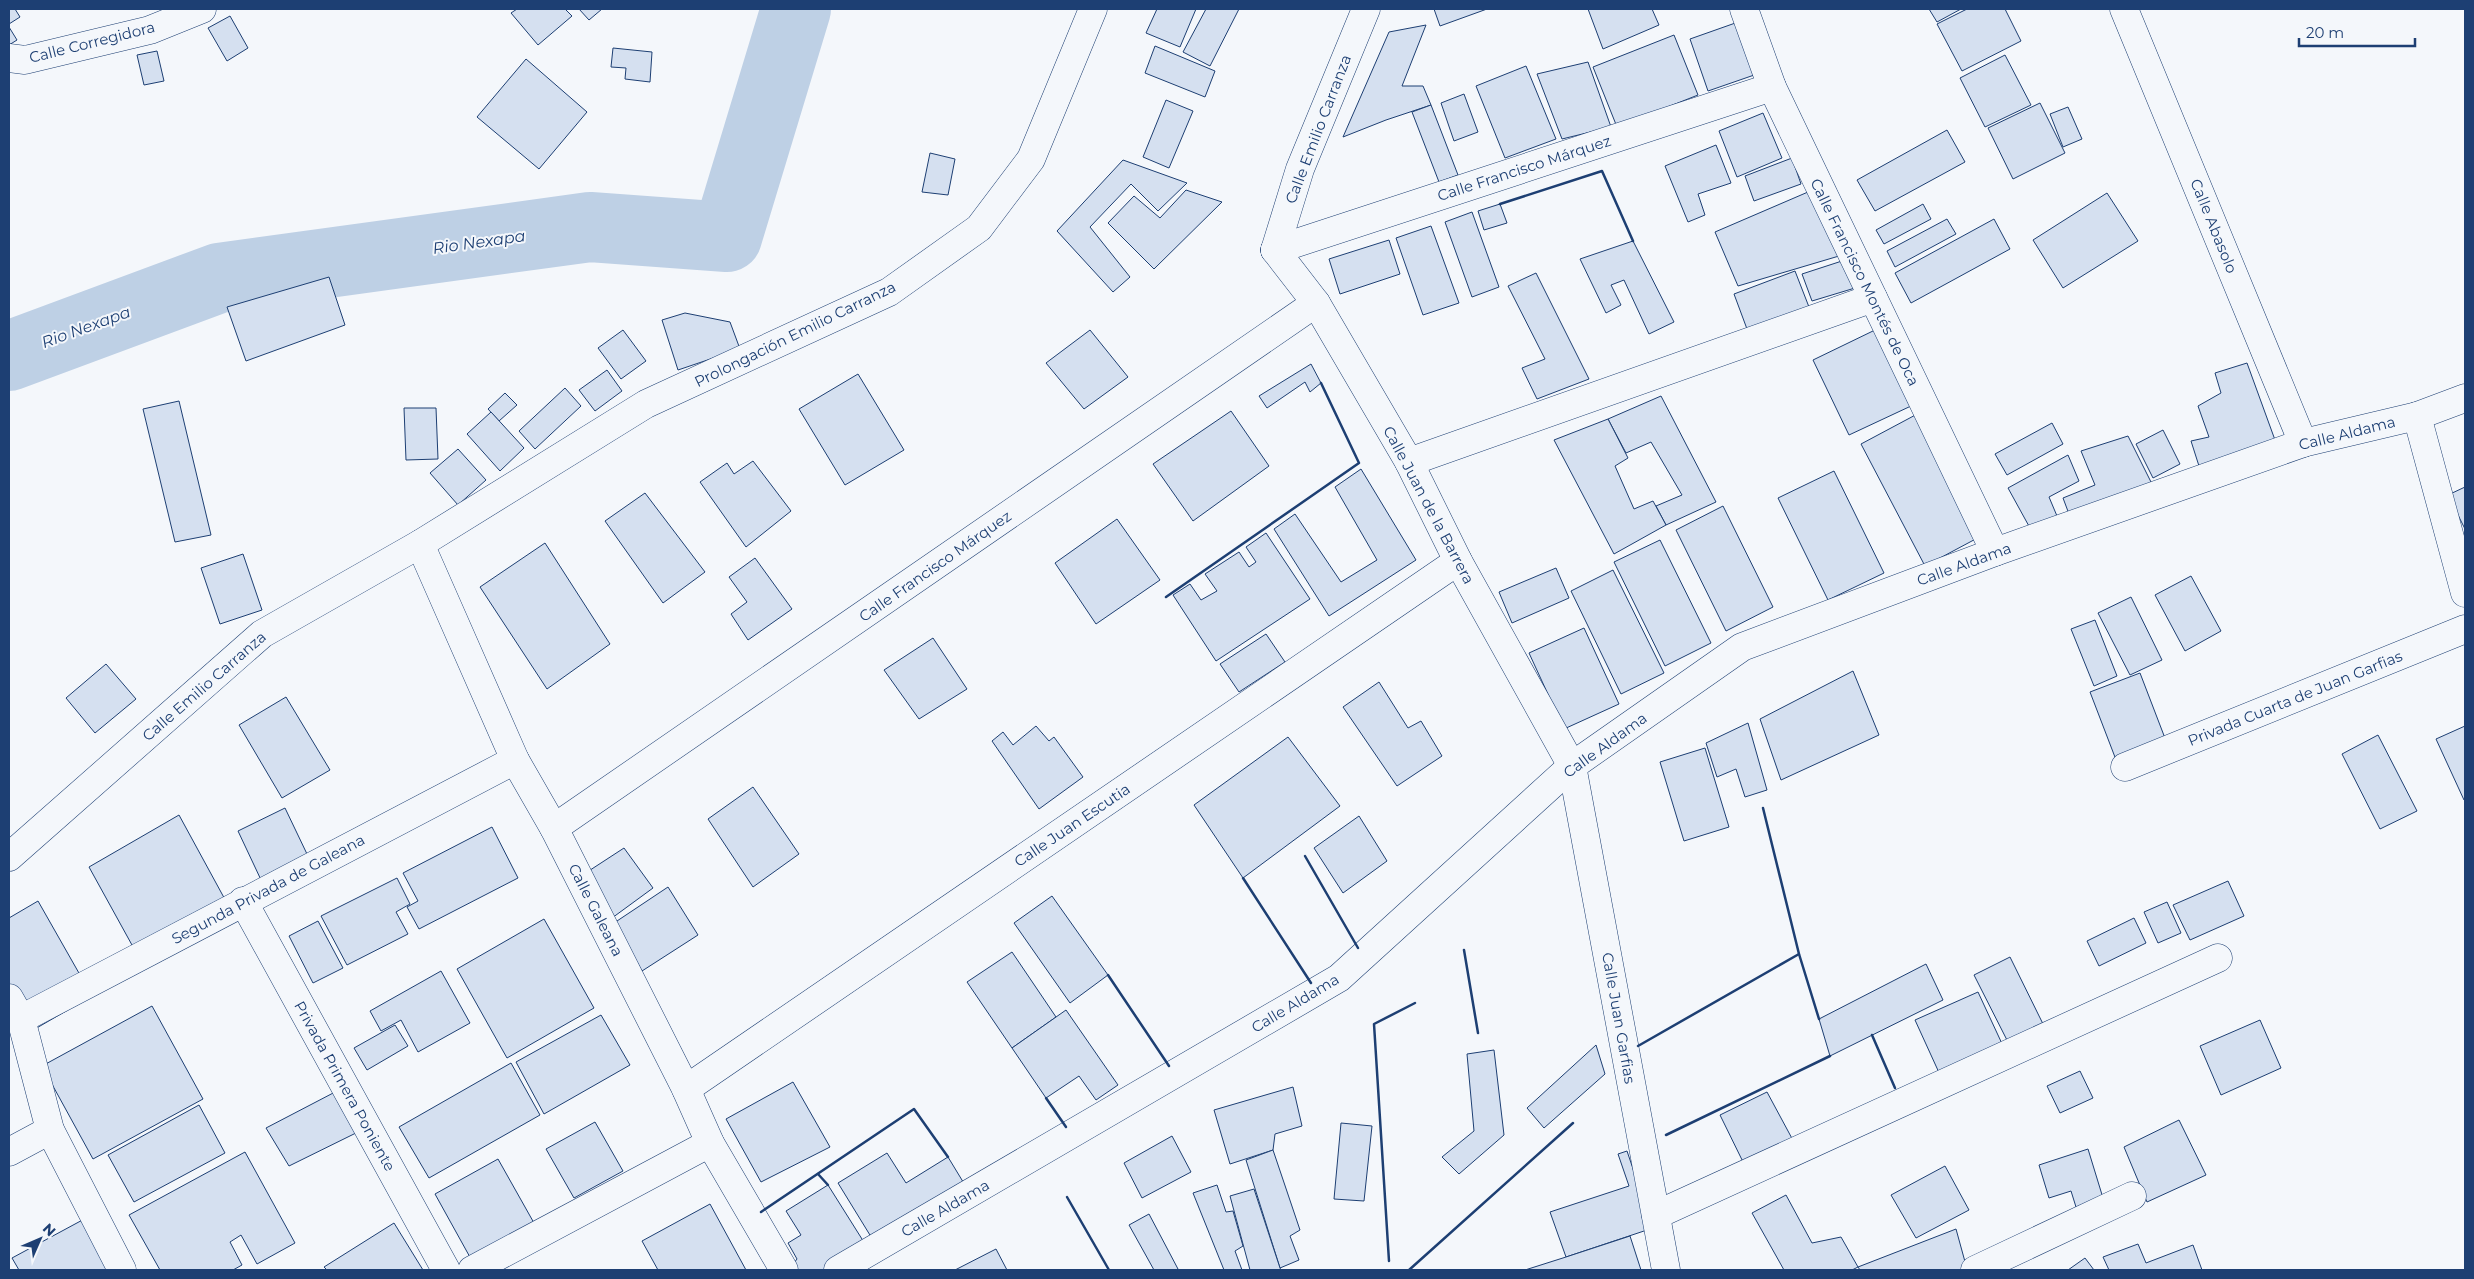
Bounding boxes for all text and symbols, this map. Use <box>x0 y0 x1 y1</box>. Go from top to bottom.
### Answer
scale bar <box>2299 15 2415 47</box>
street label: Calle Corregidora <box>27 17 157 67</box>
text: 20 m <box>2306 23 2344 42</box>
street label: Calle Emilio Carranza <box>1281 52 1355 206</box>
street label: Calle Francisco Márquez <box>1435 131 1614 205</box>
street label: Calle Francisco Montés de Oca <box>1806 175 1924 389</box>
street label: Calle Abasolo <box>2186 176 2242 276</box>
water label: Rio Nexapa <box>431 226 527 258</box>
street label: Prolongación Emilio Carranza <box>691 277 899 391</box>
water label: Rio Nexapa <box>39 302 133 352</box>
street label: Calle Aldama <box>2297 412 2397 454</box>
street label: Calle Juan de la Barrera <box>1379 423 1479 587</box>
street label: Calle Francisco Márquez <box>855 506 1015 626</box>
street label: Calle Aldama <box>1914 538 2014 590</box>
street label: Calle Emilio Carranza <box>138 627 270 745</box>
street label: Privada Cuarta de Juan Garfias <box>2185 646 2405 750</box>
street label: Calle Aldama <box>1559 708 1651 782</box>
street label: Calle Juan Escutia <box>1010 779 1134 871</box>
street label: Segunda Privada de Galeana <box>168 830 368 948</box>
street label: Calle Galeana <box>564 860 628 960</box>
street label: Calle Juan Garfias <box>1598 951 1640 1085</box>
street label: Calle Aldama <box>1248 969 1342 1037</box>
street label: Privada Primera Poniente <box>290 998 400 1174</box>
street label: Calle Aldama <box>897 1175 993 1241</box>
north arrow <box>15 1214 65 1264</box>
text: N <box>39 1219 60 1240</box>

